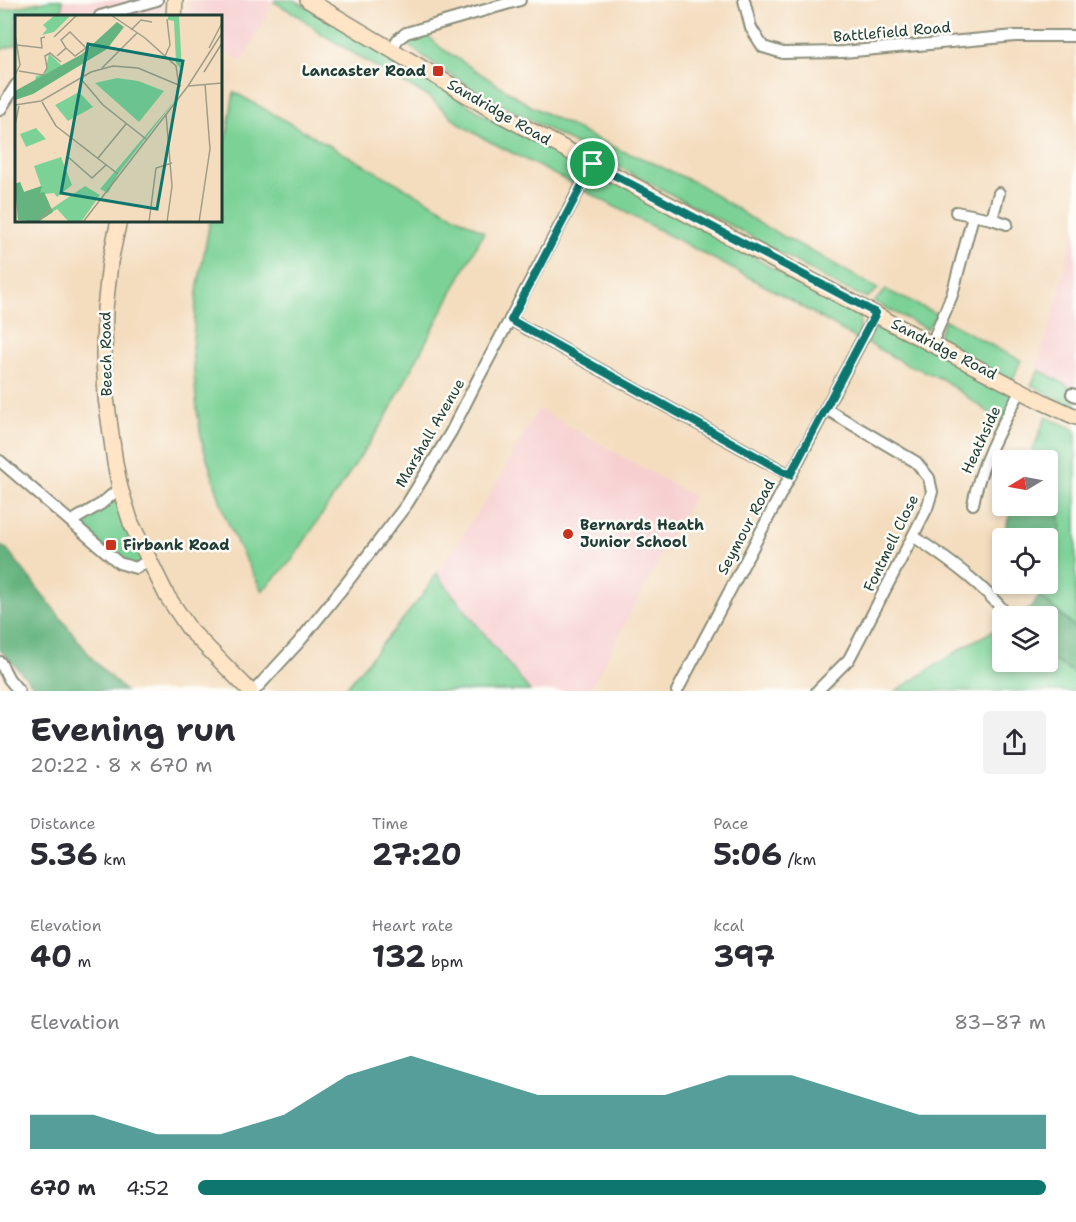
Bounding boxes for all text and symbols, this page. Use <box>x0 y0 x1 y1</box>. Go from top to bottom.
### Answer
inset map <box>15 15 222 222</box>
street label: Battlefield Road <box>832 17 952 47</box>
place label: Lancaster Road <box>302 61 426 81</box>
marker: Lancaster Road <box>431 64 445 78</box>
street label: Sandridge Road <box>444 74 555 150</box>
pin <box>567 138 618 189</box>
icon: arrive <box>576 147 609 180</box>
street label: Beech Road <box>95 311 117 397</box>
street label: Sandridge Road <box>888 314 1001 385</box>
street label: Marshall Avenue <box>391 375 469 491</box>
street label: Heathside <box>957 403 1005 477</box>
north arrow <box>992 450 1058 516</box>
map controls <box>992 450 1058 672</box>
street label: Seymour Road <box>712 475 780 578</box>
street label: Fontmell Close <box>859 491 923 595</box>
place label: Bernards Heath Junior School <box>580 515 704 552</box>
marker: Bernards Heath Junior School <box>561 527 575 541</box>
button: locate <box>992 528 1058 594</box>
place label: Firbank Road <box>123 535 230 555</box>
marker: Firbank Road <box>104 538 118 552</box>
button: layers <box>992 606 1058 672</box>
text: Evening run <box>30 707 236 752</box>
button: share <box>983 711 1046 774</box>
text: 20:22 · 8 × 670 m <box>30 752 213 778</box>
text: Distance <box>30 813 96 834</box>
text: Time <box>372 813 408 834</box>
text: Pace <box>713 813 749 834</box>
text: 5.36 <box>30 834 98 875</box>
text: 27:20 <box>372 834 462 875</box>
text: 5:06 <box>713 834 782 875</box>
text: km <box>98 849 126 870</box>
text: /km <box>782 849 816 870</box>
text: Elevation <box>30 915 102 936</box>
text: Heart rate <box>372 915 453 936</box>
text: kcal <box>713 915 744 936</box>
text: 40 <box>30 936 72 977</box>
text: 132 <box>372 936 426 977</box>
text: 397 <box>713 936 775 977</box>
text: m <box>72 951 91 972</box>
text: bpm <box>426 951 463 972</box>
text: Elevation <box>30 1009 120 1035</box>
text: 83–87 m <box>954 1009 1046 1035</box>
text: 670 m <box>30 1175 96 1201</box>
text: 4:52 <box>126 1175 169 1201</box>

